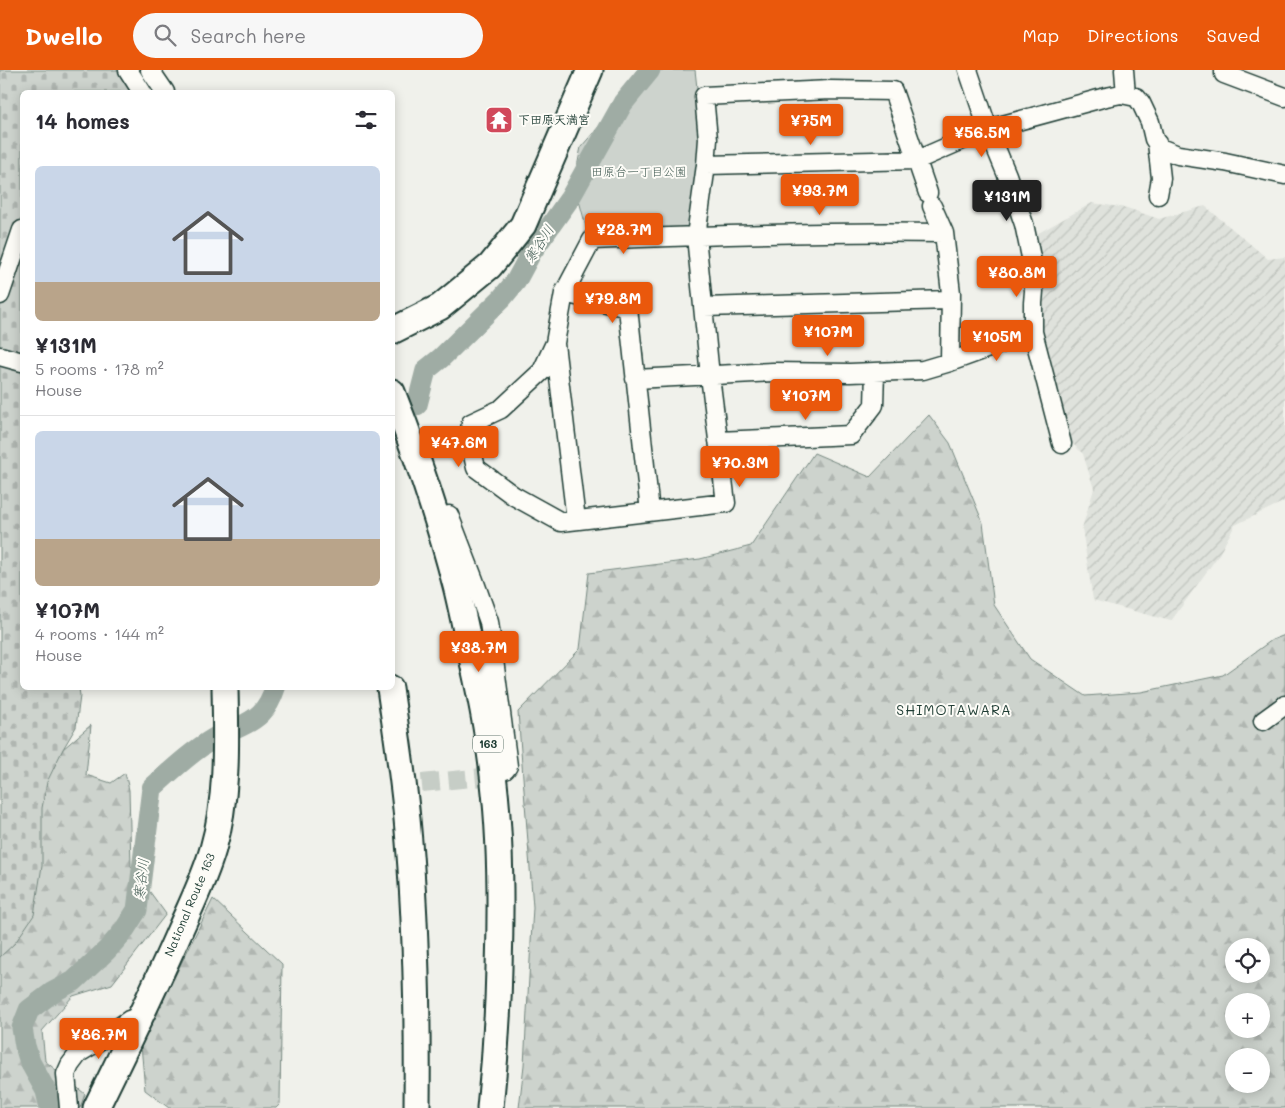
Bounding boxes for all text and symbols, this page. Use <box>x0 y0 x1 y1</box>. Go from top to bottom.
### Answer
search box <box>133 13 483 58</box>
text: Dwello <box>25 20 103 51</box>
icon: search <box>151 21 179 49</box>
text: Search here <box>191 23 306 48</box>
text: Map <box>1022 23 1059 47</box>
text: Directions <box>1087 23 1179 47</box>
text: Saved <box>1207 23 1260 47</box>
pin: ¥75M <box>781 104 841 146</box>
temple icon: 下田原天満宮 <box>484 105 514 135</box>
icon: filters <box>352 106 380 134</box>
text: 14 homes <box>35 107 130 134</box>
text: ¥75M <box>790 109 832 130</box>
place label: 下田原天満宮 <box>518 111 590 127</box>
pin: ¥56.5M <box>941 116 1023 158</box>
text: ¥56.5M <box>954 121 1010 142</box>
park label: 田原台一丁目公園 <box>591 163 687 179</box>
pin: ¥93.7M <box>779 174 861 216</box>
text: ¥93.7M <box>792 179 848 200</box>
pin: ¥131M <box>972 180 1042 222</box>
text: ¥131M <box>983 185 1031 206</box>
icon: home <box>163 198 253 288</box>
pin: ¥28.7M <box>583 212 665 255</box>
text: ¥28.7M <box>596 218 652 239</box>
water label: 寒谷川 <box>519 221 558 267</box>
pin: ¥80.8M <box>976 256 1058 298</box>
text: ¥80.8M <box>988 261 1046 282</box>
pin: ¥79.8M <box>572 282 654 324</box>
text: ¥79.8M <box>585 287 641 308</box>
pin: ¥107M <box>793 314 863 357</box>
text: ¥107M <box>803 320 853 341</box>
pin: ¥105M <box>962 320 1032 362</box>
text: ¥105M <box>972 325 1022 346</box>
text: ¥131M <box>35 331 97 358</box>
text: 5 rooms · 178 m² <box>35 358 164 379</box>
pin: ¥107M <box>771 378 841 421</box>
text: House <box>35 379 82 400</box>
text: ¥107M <box>781 384 831 405</box>
pin: ¥47.6M <box>418 426 500 468</box>
text: ¥47.6M <box>430 431 488 452</box>
pin: ¥70.3M <box>699 446 781 488</box>
text: ¥70.3M <box>711 451 769 472</box>
icon: home <box>163 464 253 554</box>
text: ¥107M <box>35 596 100 623</box>
text: 4 rooms · 144 m² <box>35 623 164 644</box>
pin: ¥38.7M <box>438 630 520 673</box>
text: ¥38.7M <box>451 636 507 657</box>
text: House <box>35 644 82 665</box>
district label: SHIMOTAWARA <box>896 700 1012 719</box>
road number: 163 <box>473 736 503 752</box>
street label: National Route 163 <box>160 850 218 959</box>
water label: 寒谷川 <box>129 857 152 901</box>
map controls <box>1225 938 1270 1093</box>
button: locate <box>1225 938 1270 983</box>
button: + <box>1225 993 1270 1038</box>
pin: ¥86.7M <box>58 1018 140 1060</box>
text: ¥86.7M <box>71 1023 127 1044</box>
button: − <box>1225 1048 1270 1093</box>

